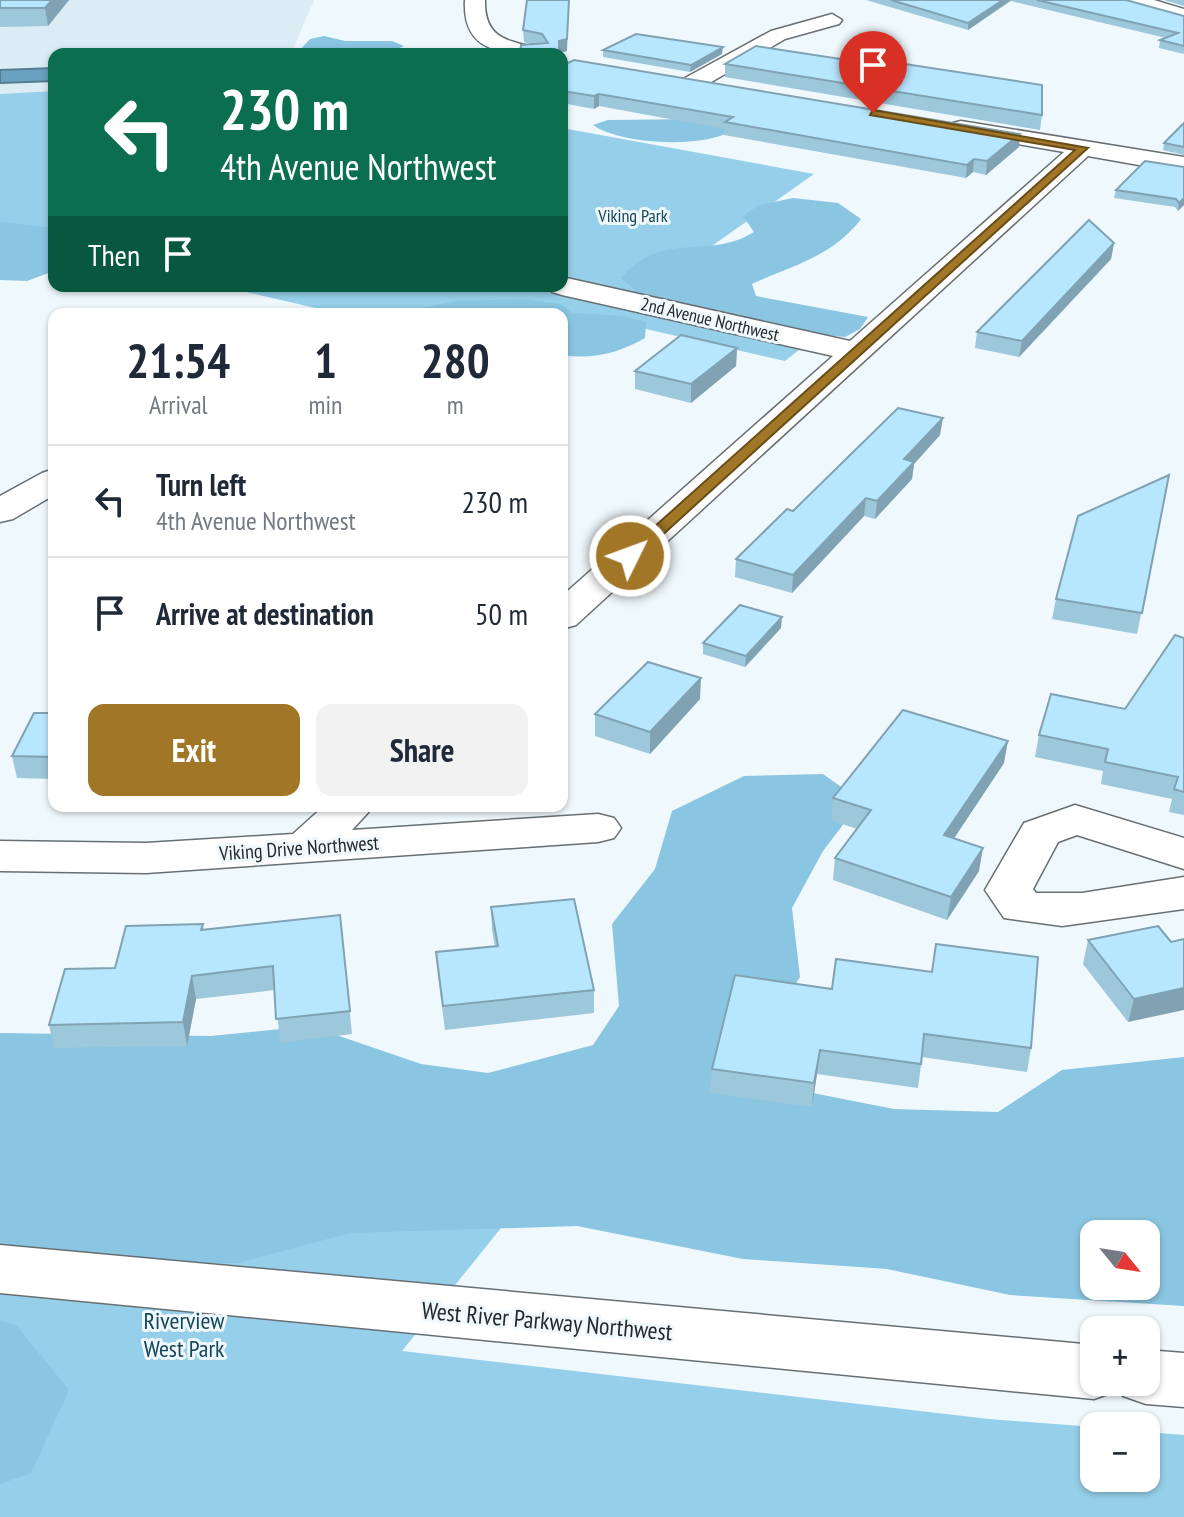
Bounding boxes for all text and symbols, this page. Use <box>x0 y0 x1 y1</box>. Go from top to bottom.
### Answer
pin <box>839 31 907 113</box>
icon: arrive <box>851 43 895 87</box>
text: 230 m <box>220 73 349 145</box>
icon: left <box>88 80 192 184</box>
text: 4th Avenue Northwest <box>220 143 497 190</box>
park label: Viking Park <box>597 204 668 227</box>
icon: arrive <box>156 232 200 276</box>
text: Then <box>88 235 140 274</box>
street label: 2nd Avenue Northwest <box>639 292 781 346</box>
text: 21:54 <box>126 329 230 391</box>
text: 1 <box>314 329 337 391</box>
text: 280 <box>421 329 490 391</box>
text: Arrival <box>149 388 208 421</box>
text: min <box>308 388 342 421</box>
text: m <box>447 388 464 421</box>
text: Turn left <box>156 465 246 504</box>
icon: left <box>88 479 132 523</box>
text: 230 m <box>462 482 528 521</box>
text: 4th Avenue Northwest <box>156 504 356 537</box>
position arrow <box>588 514 672 598</box>
icon: arrive <box>88 591 132 635</box>
text: Arrive at destination <box>156 594 374 633</box>
text: 50 m <box>475 594 528 633</box>
button: Exit <box>88 704 300 796</box>
button: Share <box>316 704 528 796</box>
street label: Viking Drive Northwest <box>217 829 380 867</box>
north arrow <box>1080 1220 1160 1300</box>
map controls <box>1080 1220 1160 1492</box>
street label: West River Parkway Northwest <box>420 1295 674 1347</box>
park label: Riverview West Park <box>144 1305 225 1364</box>
button: + <box>1080 1316 1160 1396</box>
button: − <box>1080 1412 1160 1492</box>

